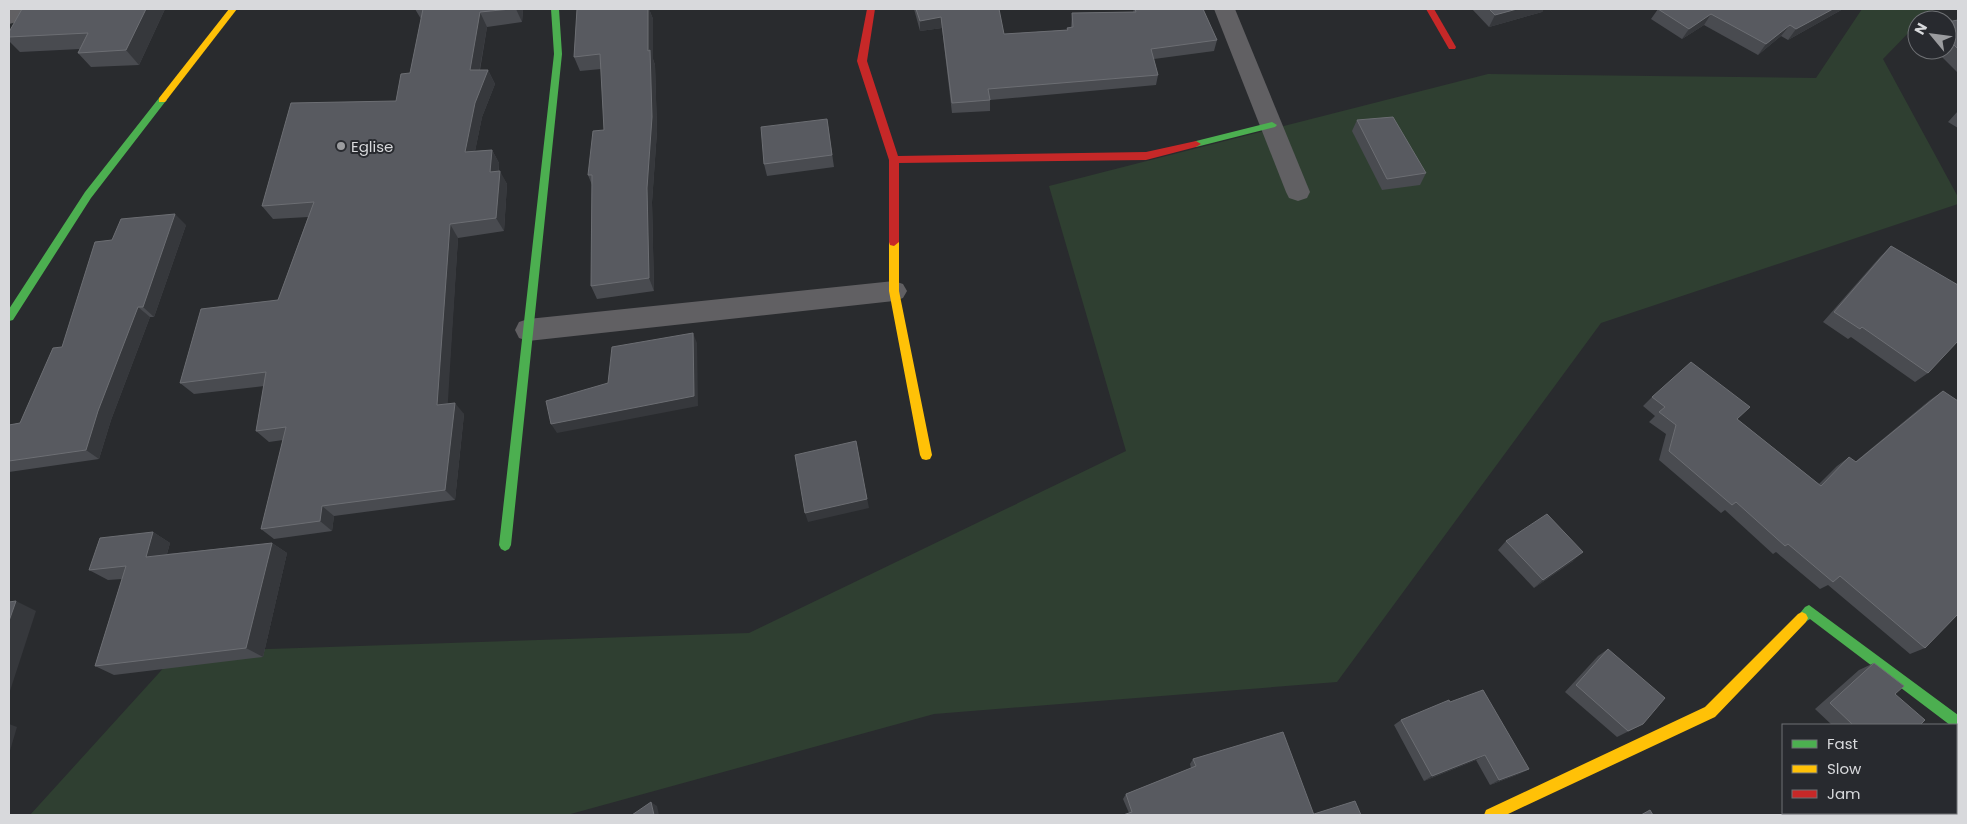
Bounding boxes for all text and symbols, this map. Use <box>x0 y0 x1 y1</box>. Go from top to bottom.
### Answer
north arrow <box>1907 10 1957 60</box>
text: N <box>1909 19 1932 38</box>
place label: Eglise <box>351 136 393 157</box>
marker: Eglise <box>335 140 347 152</box>
legend <box>1782 724 1957 814</box>
text: Fast <box>1827 733 1858 754</box>
text: Slow <box>1827 758 1862 779</box>
text: Jam <box>1827 783 1861 804</box>

